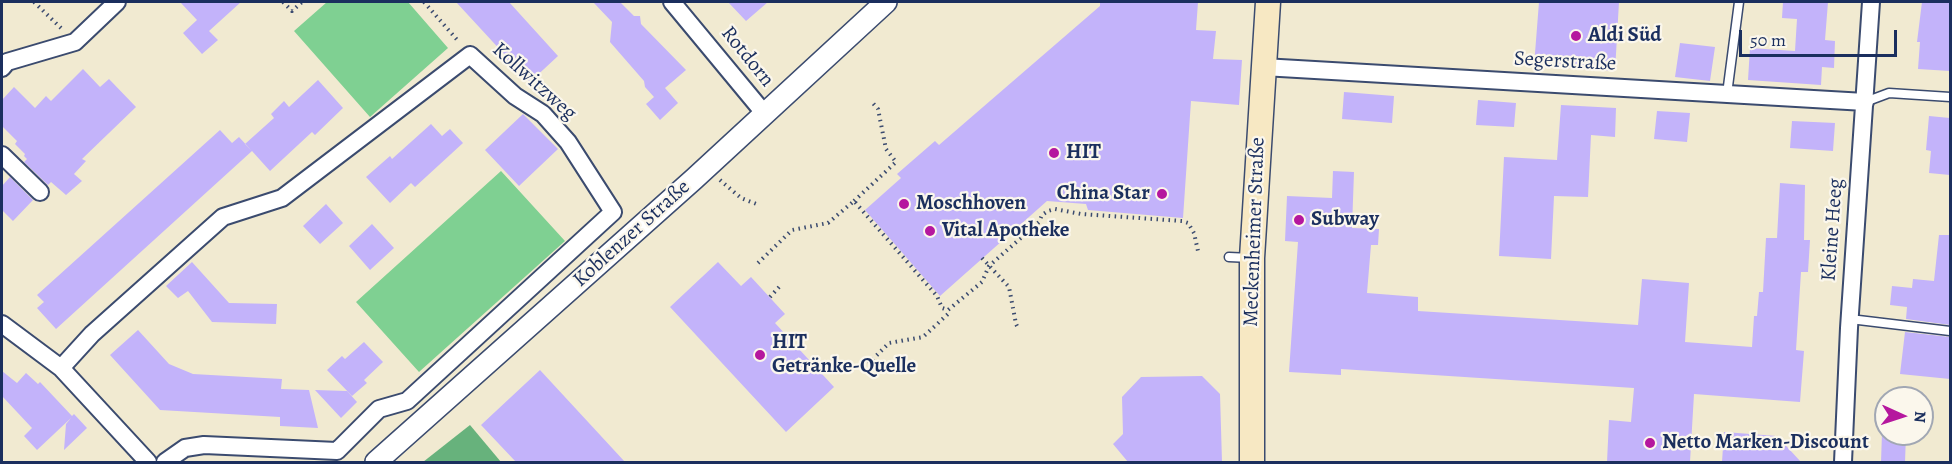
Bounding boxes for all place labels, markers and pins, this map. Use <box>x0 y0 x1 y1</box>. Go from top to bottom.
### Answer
place label: Aldi Süd <box>1588 23 1662 49</box>
marker: Aldi Süd <box>1569 29 1583 43</box>
place label: HIT <box>1066 140 1101 166</box>
marker: HIT <box>1047 146 1061 160</box>
place label: China Star <box>1057 181 1150 207</box>
marker: China Star <box>1155 187 1169 201</box>
place label: Moschhoven <box>916 191 1026 217</box>
marker: Moschhoven <box>897 197 911 211</box>
place label: Subway <box>1311 207 1379 233</box>
marker: Subway <box>1292 213 1306 227</box>
place label: Vital Apotheke <box>942 218 1070 244</box>
marker: Vital Apotheke <box>923 224 937 238</box>
place label: HIT Getränke-Quelle <box>772 330 916 380</box>
marker: HIT Getränke-Quelle <box>753 348 767 362</box>
place label: Netto Marken-Discount <box>1662 430 1869 456</box>
marker: Netto Marken-Discount <box>1643 436 1657 450</box>

